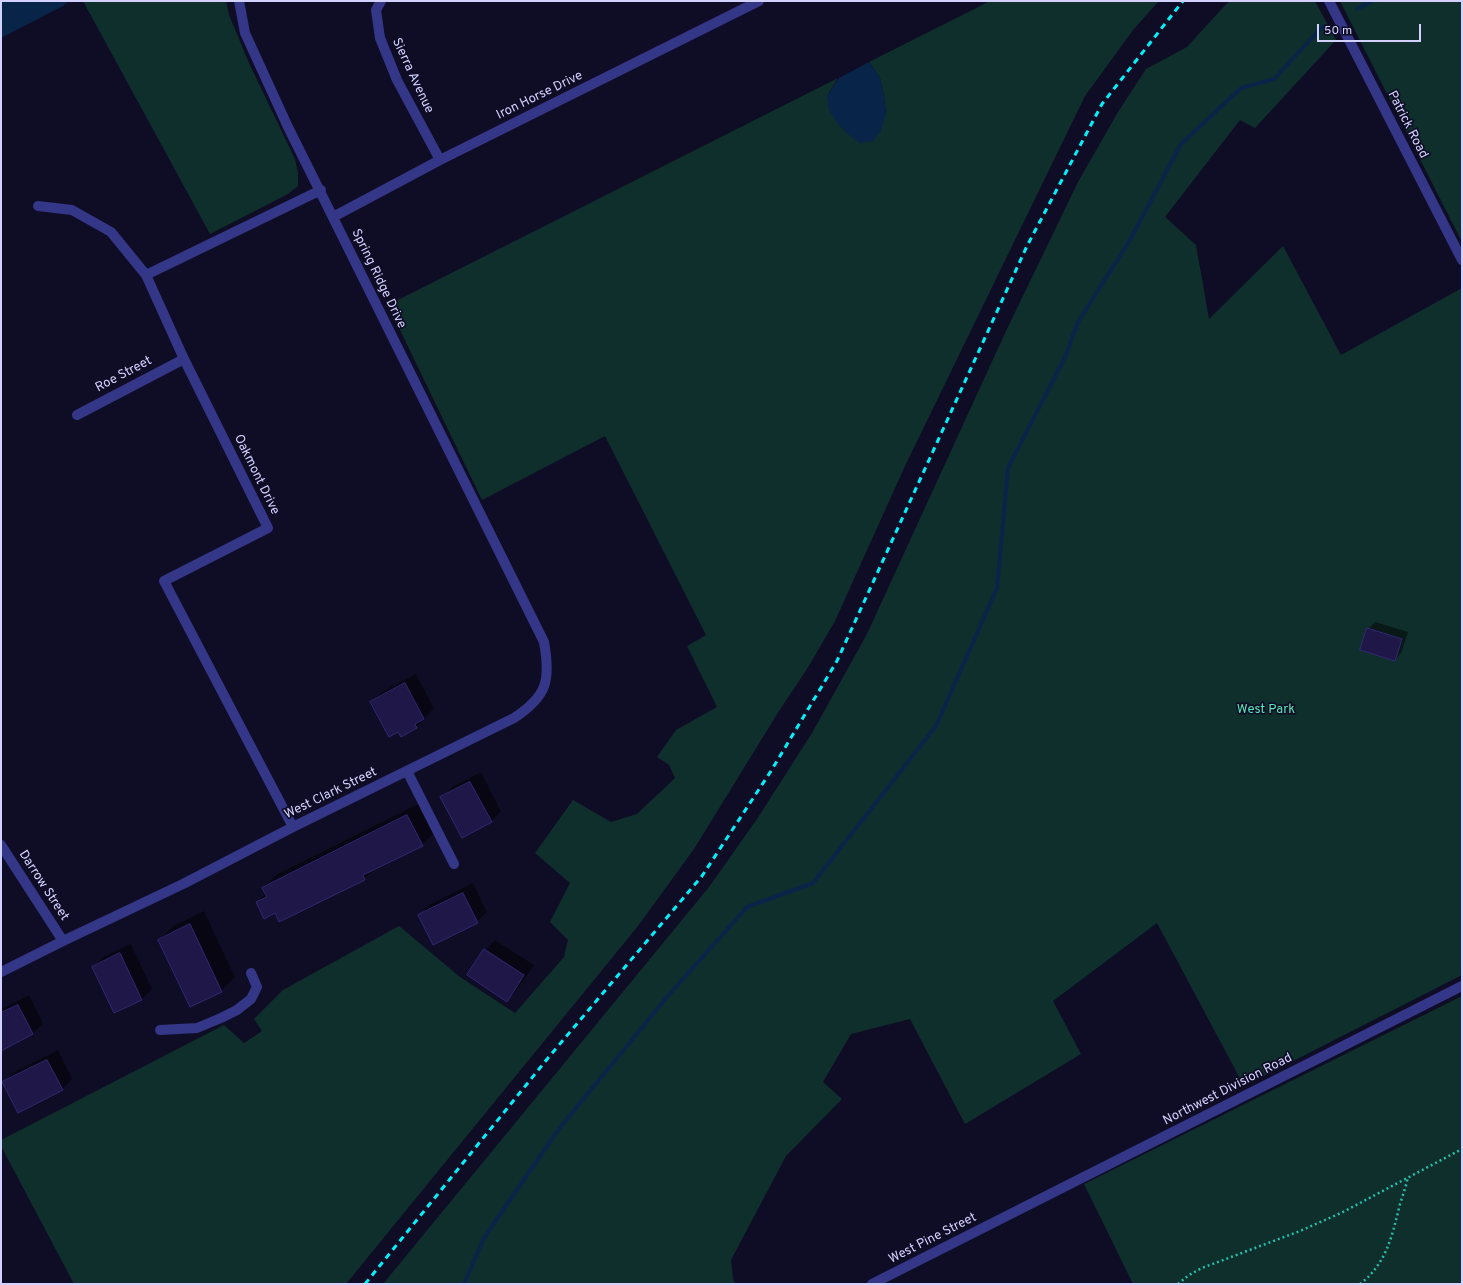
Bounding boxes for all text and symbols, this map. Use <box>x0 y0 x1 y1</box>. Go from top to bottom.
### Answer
scale bar <box>1319 16 1423 42</box>
text: 50 m <box>1324 23 1352 39</box>
street label: Sierra Avenue <box>388 36 436 116</box>
street label: Iron Horse Drive <box>494 68 586 124</box>
street label: Patrick Road <box>1383 89 1431 161</box>
street label: Spring Ridge Drive <box>347 227 409 331</box>
street label: Roe Street <box>93 354 155 396</box>
street label: Oakmont Drive <box>230 432 282 518</box>
park label: West Park <box>1237 702 1295 718</box>
street label: West Clark Street <box>282 765 380 823</box>
street label: Darrow Street <box>15 848 71 924</box>
street label: Northwest Division Road <box>1161 1051 1295 1129</box>
street label: West Pine Street <box>887 1210 979 1268</box>

